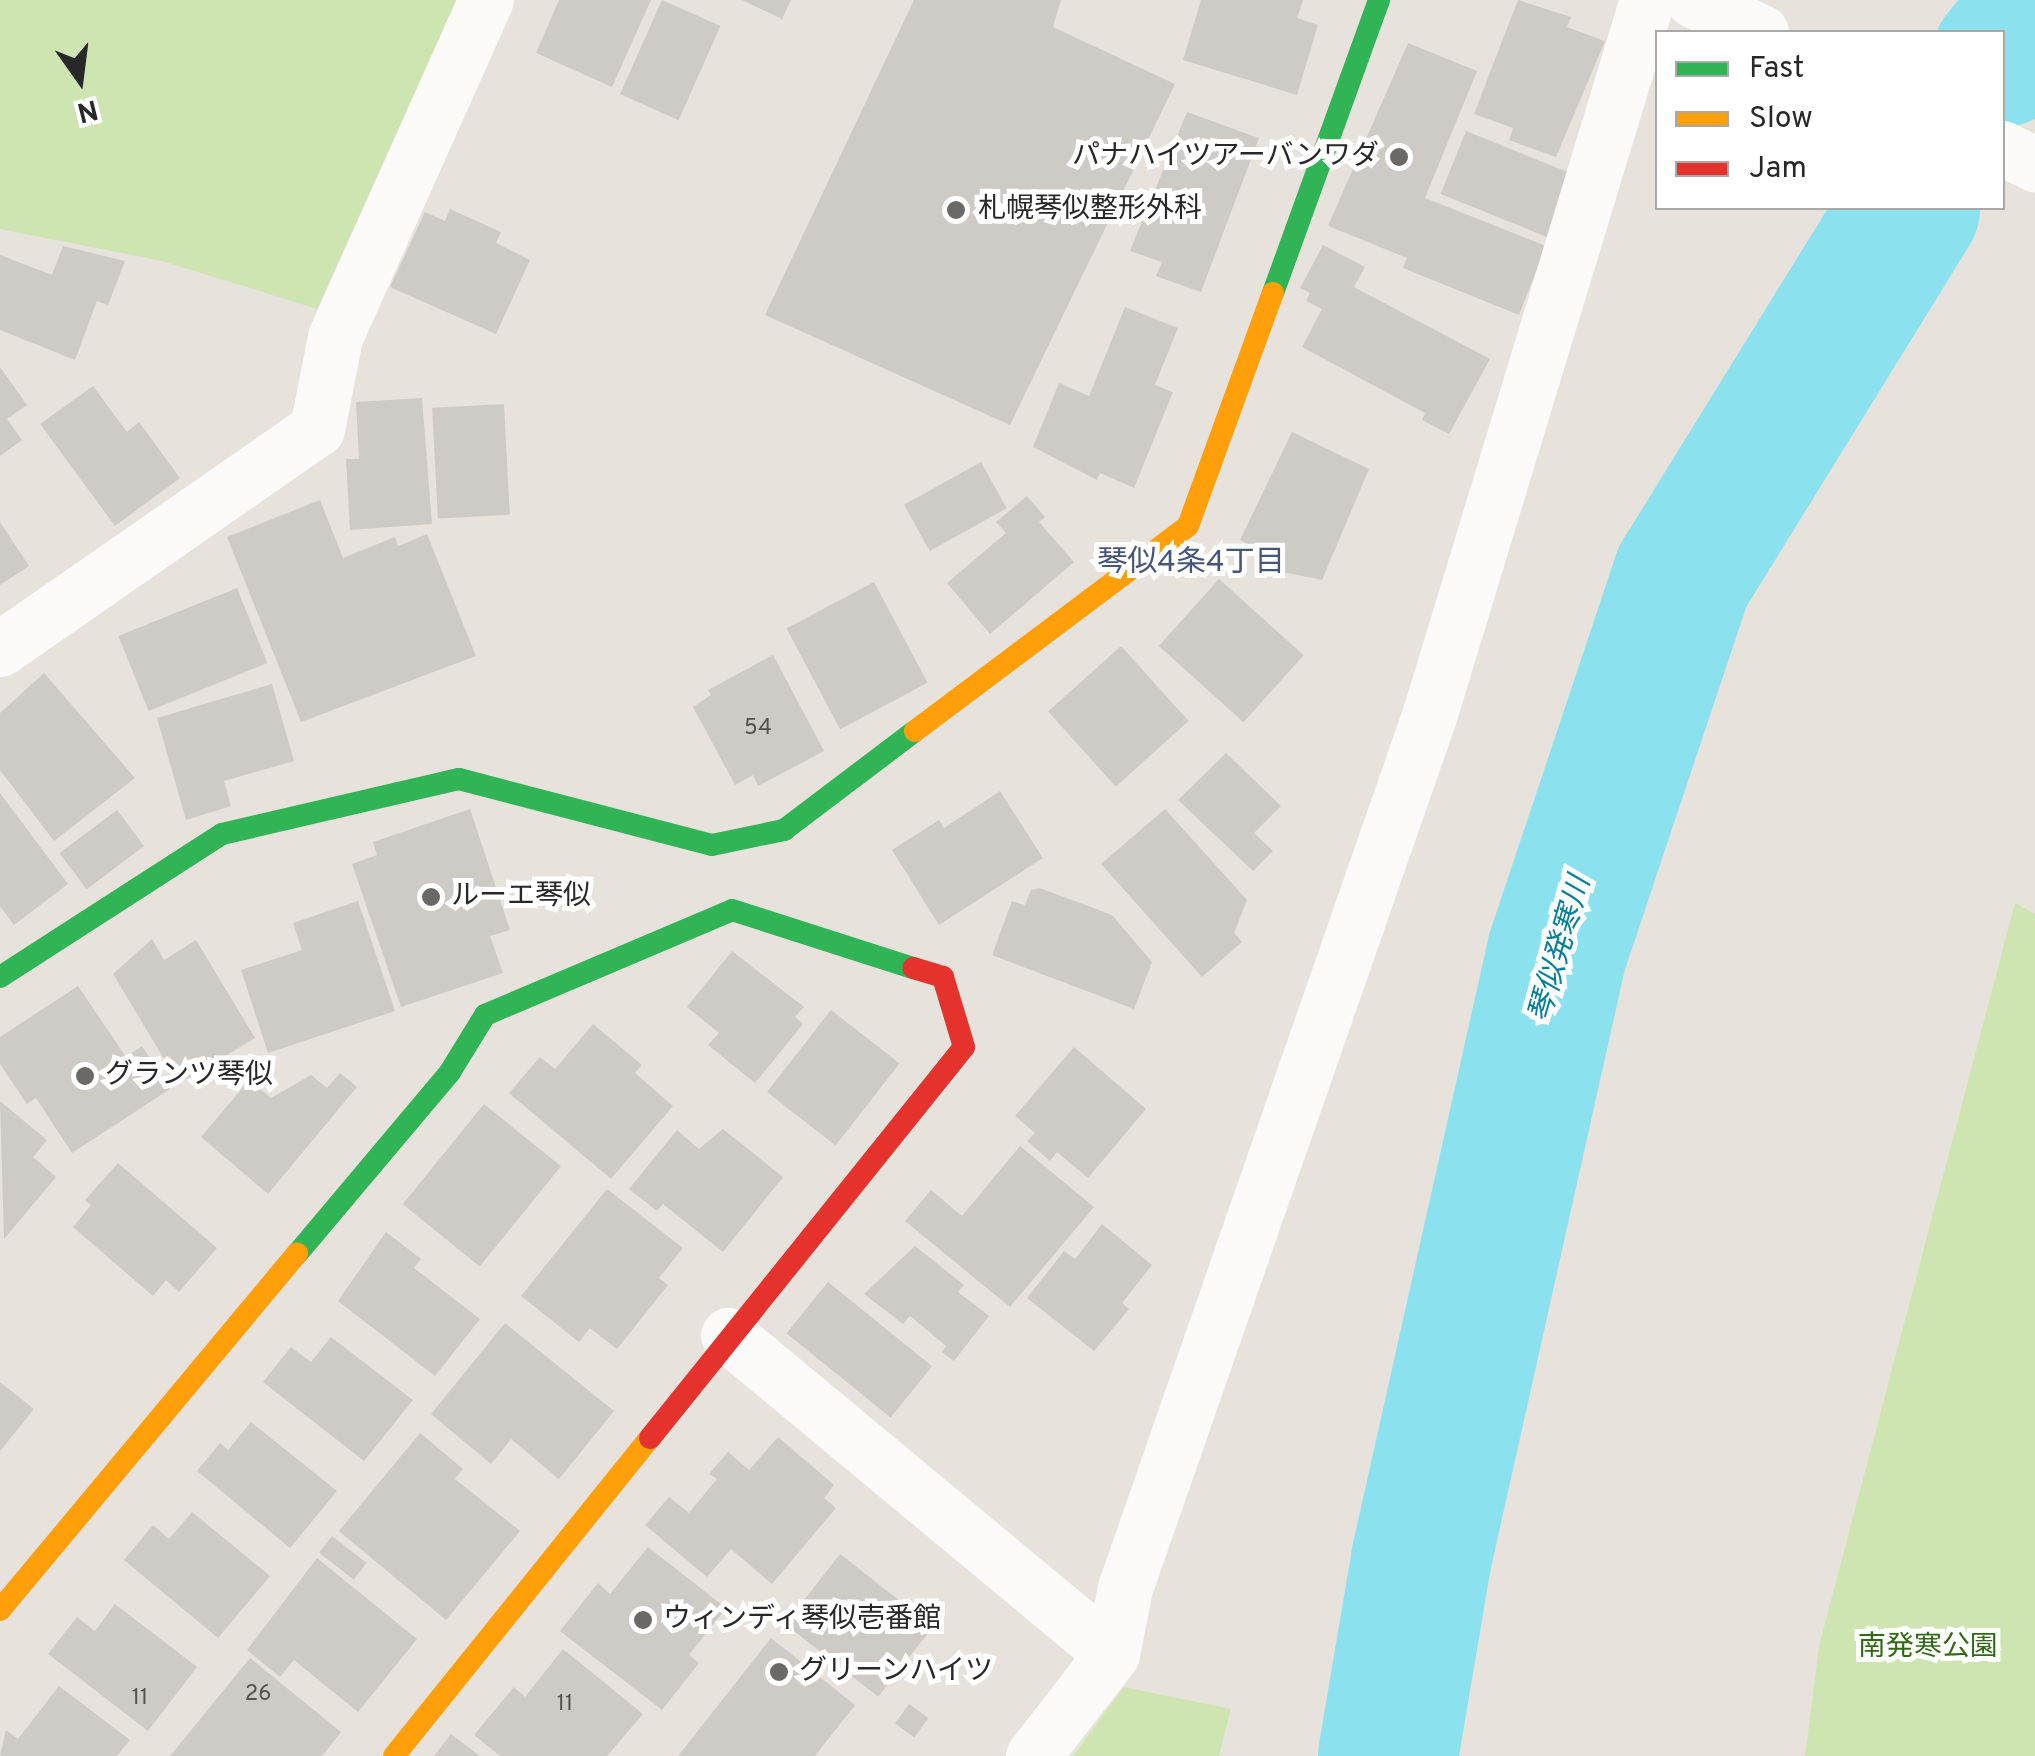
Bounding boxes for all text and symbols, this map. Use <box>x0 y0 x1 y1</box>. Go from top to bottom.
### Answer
north arrow <box>30 30 130 130</box>
legend <box>1655 30 2005 210</box>
text: Fast <box>1749 51 1804 88</box>
text: N <box>73 89 101 129</box>
text: Slow <box>1749 101 1813 138</box>
place label: パナハイツアーバンワダ <box>1073 140 1379 174</box>
marker: パナハイツアーバンワダ <box>1388 146 1410 168</box>
text: Jam <box>1749 151 1807 188</box>
place label: 札幌琴似整形外科 <box>978 193 1202 227</box>
marker: 札幌琴似整形外科 <box>943 197 969 223</box>
district label: 琴似4条4丁目 <box>1097 546 1285 582</box>
house number: 54 <box>744 716 772 742</box>
water label: 琴似発寒川 <box>1524 873 1600 1027</box>
place label: ルーエ琴似 <box>451 880 591 914</box>
marker: ルーエ琴似 <box>420 886 442 908</box>
place label: グランツ琴似 <box>105 1059 273 1093</box>
marker: グランツ琴似 <box>74 1065 96 1087</box>
place label: ウィンディ琴似壱番館 <box>663 1603 943 1637</box>
marker: ウィンディ琴似壱番館 <box>632 1609 654 1631</box>
park label: 南発寒公園 <box>1858 1631 1998 1665</box>
place label: グリーンハイツ <box>799 1655 995 1689</box>
marker: グリーンハイツ <box>768 1661 790 1683</box>
house number: 26 <box>245 1682 271 1708</box>
house number: 11 <box>132 1686 148 1712</box>
house number: 11 <box>557 1692 573 1718</box>

